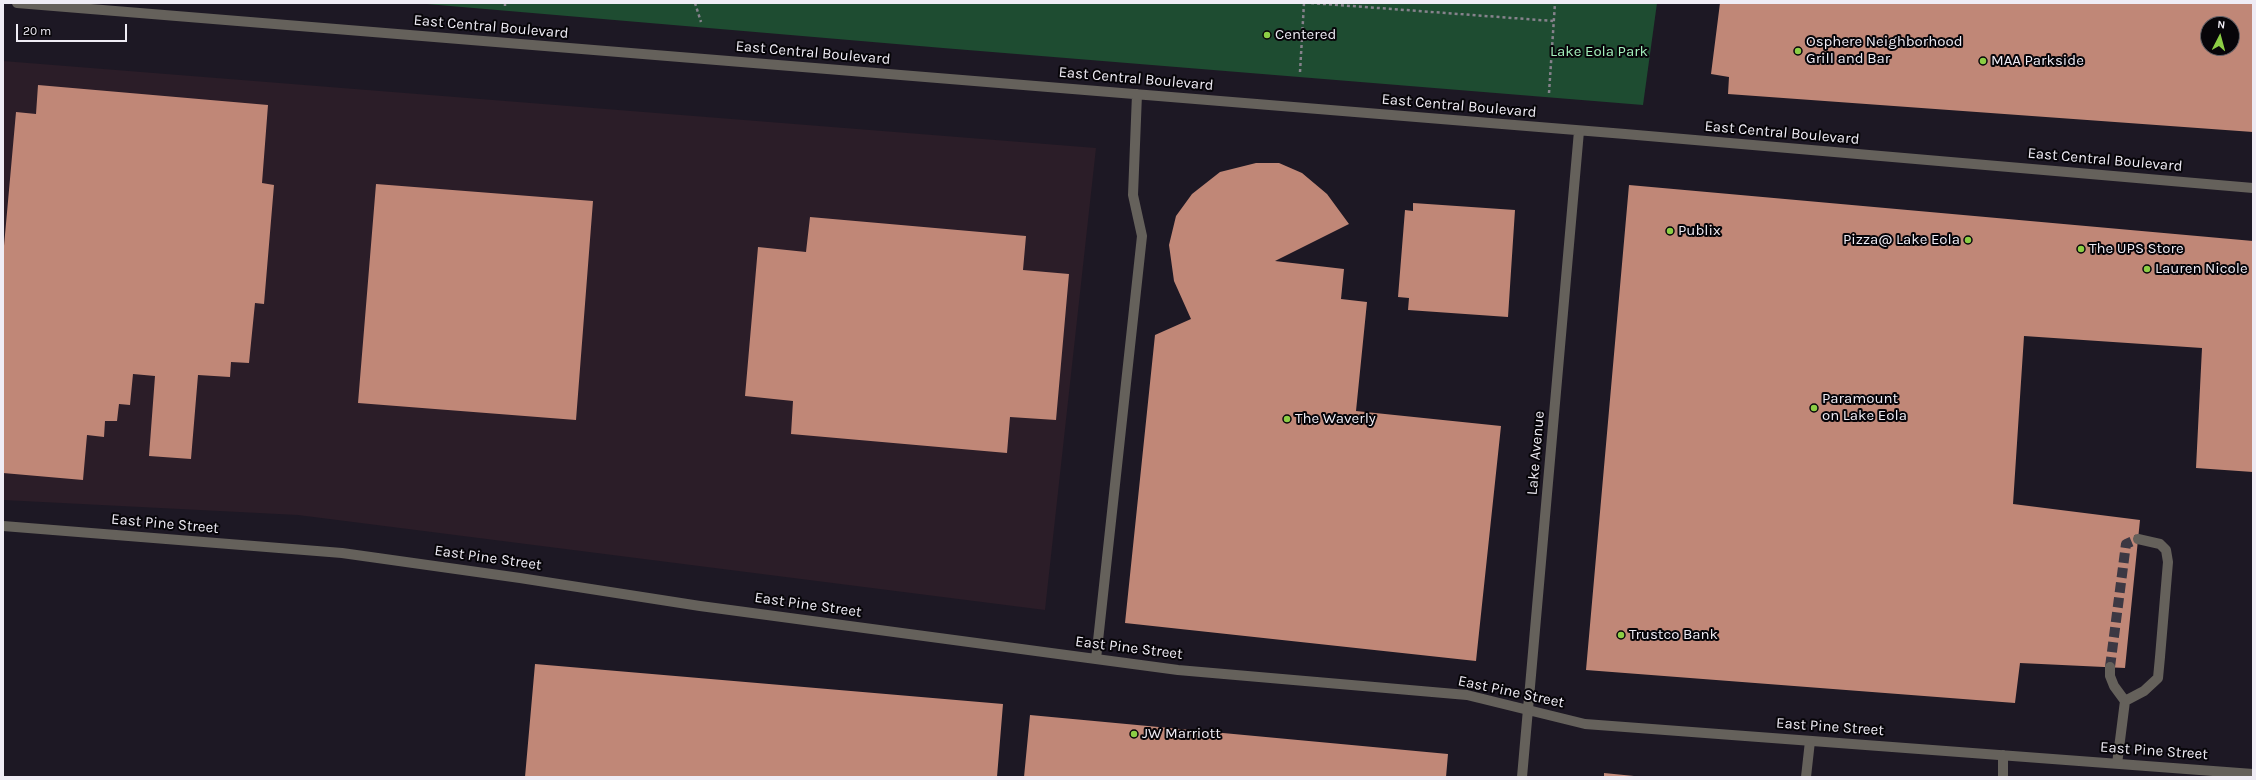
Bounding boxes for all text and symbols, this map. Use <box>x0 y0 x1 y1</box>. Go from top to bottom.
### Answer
street label: East Central Boulevard <box>413 11 569 43</box>
scale bar <box>18 16 129 42</box>
north arrow <box>2200 16 2240 56</box>
text: N <box>2217 18 2226 31</box>
text: 20 m <box>23 24 51 38</box>
place label: Centered <box>1275 26 1336 44</box>
marker: Centered <box>1262 30 1272 40</box>
place label: Osphere Neighborhood Grill and Bar <box>1806 33 1963 68</box>
street label: East Central Boulevard <box>735 37 891 69</box>
park label: Lake Eola Park <box>1550 43 1648 61</box>
marker: Osphere Neighborhood Grill and Bar <box>1793 46 1803 56</box>
place label: MAA Parkside <box>1991 52 2084 70</box>
marker: MAA Parkside <box>1978 56 1988 66</box>
street label: East Central Boulevard <box>1058 63 1214 95</box>
street label: East Central Boulevard <box>1381 90 1537 122</box>
street label: East Central Boulevard <box>1704 117 1860 149</box>
street label: East Central Boulevard <box>2027 144 2183 176</box>
place label: Publix <box>1678 222 1721 240</box>
marker: Publix <box>1665 226 1675 236</box>
place label: Pizza@ Lake Eola <box>1843 231 1960 249</box>
marker: Pizza@ Lake Eola <box>1963 235 1973 245</box>
place label: The UPS Store <box>2089 240 2184 258</box>
marker: The UPS Store <box>2076 244 2086 254</box>
place label: Lauren Nicole <box>2155 260 2248 278</box>
marker: Lauren Nicole <box>2142 264 2152 274</box>
place label: Paramount on Lake Eola <box>1822 390 1907 425</box>
marker: Paramount on Lake Eola <box>1809 403 1819 413</box>
place label: The Waverly <box>1295 410 1376 428</box>
street label: Lake Avenue <box>1523 410 1549 496</box>
marker: The Waverly <box>1282 414 1292 424</box>
street label: East Pine Street <box>110 510 220 538</box>
street label: East Pine Street <box>433 542 543 574</box>
street label: East Pine Street <box>753 589 863 621</box>
place label: Trustco Bank <box>1629 626 1718 644</box>
marker: Trustco Bank <box>1616 630 1626 640</box>
street label: East Pine Street <box>1074 632 1184 664</box>
street label: East Pine Street <box>1456 672 1566 712</box>
street label: East Pine Street <box>1775 714 1885 740</box>
place label: JW Marriott <box>1142 725 1221 743</box>
marker: JW Marriott <box>1129 729 1139 739</box>
street label: East Pine Street <box>2099 738 2209 764</box>

